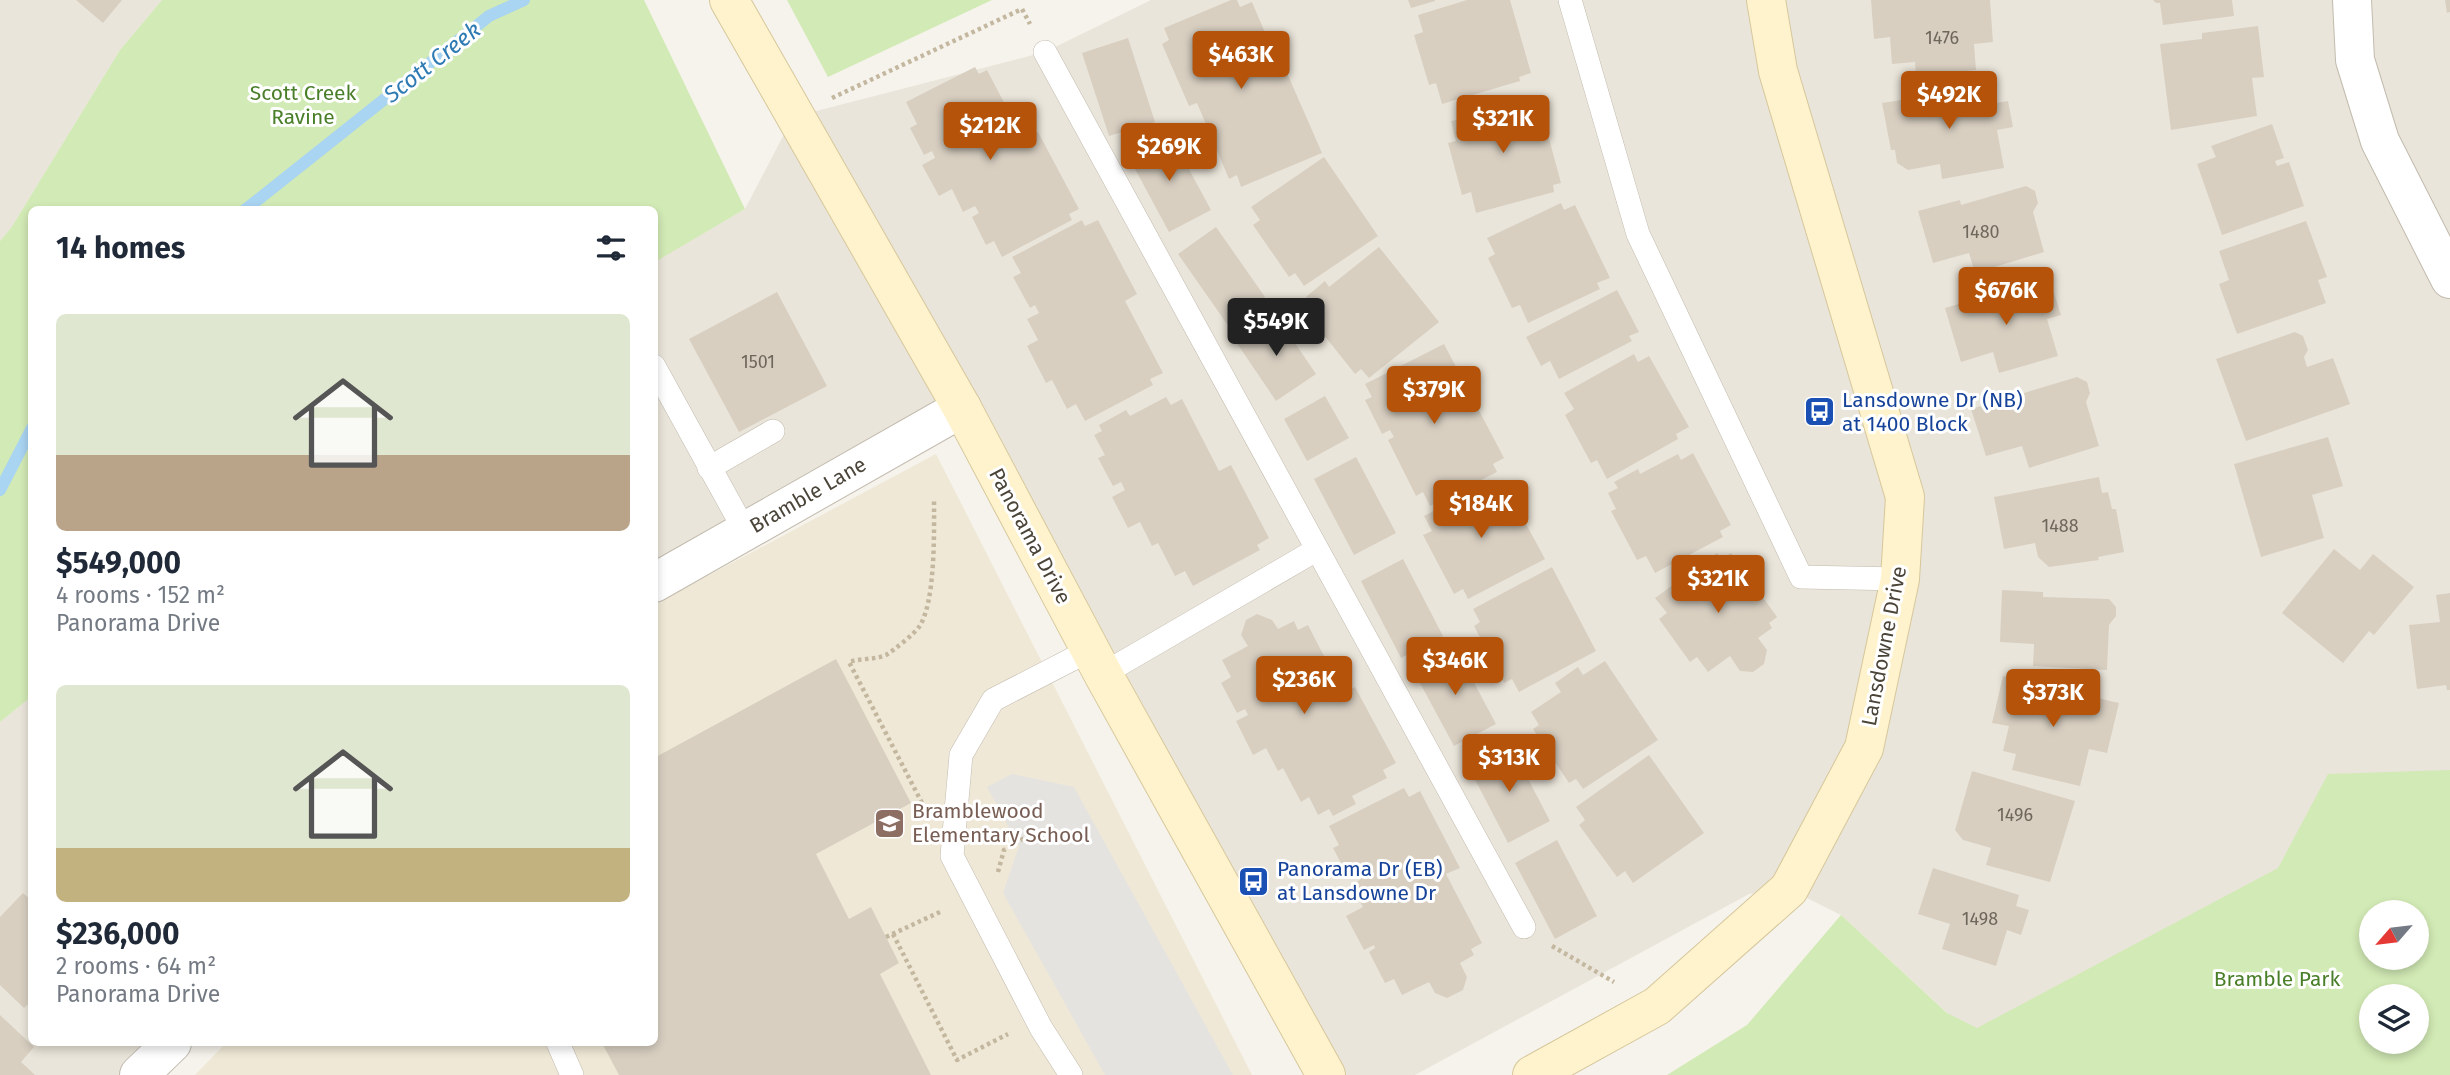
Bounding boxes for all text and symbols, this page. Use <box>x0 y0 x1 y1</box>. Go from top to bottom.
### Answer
water label: Scott Creek <box>377 16 486 109</box>
house number: 1476 <box>1925 27 1959 49</box>
pin: $463K <box>1192 32 1290 91</box>
text: $463K <box>1209 40 1273 68</box>
pin: $492K <box>1900 72 1998 131</box>
park label: Scott Creek Ravine <box>250 80 357 130</box>
text: $492K <box>1917 80 1981 108</box>
pin: $321K <box>1454 96 1552 155</box>
pin: $212K <box>941 102 1039 162</box>
text: $321K <box>1473 104 1533 132</box>
text: $212K <box>960 111 1020 139</box>
pin: $269K <box>1120 124 1218 183</box>
text: $269K <box>1137 132 1201 160</box>
house number: 1480 <box>1962 221 2000 243</box>
icon: filters <box>592 229 630 267</box>
text: 14 homes <box>56 230 185 266</box>
pin: $676K <box>1957 268 2055 327</box>
text: $676K <box>1975 276 2037 304</box>
pin: $549K <box>1227 298 1325 358</box>
text: $549K <box>1244 307 1308 335</box>
house number: 1501 <box>741 351 775 373</box>
icon: home <box>280 360 406 486</box>
pin: $379K <box>1385 366 1483 426</box>
text: $379K <box>1403 375 1465 403</box>
place label: Lansdowne Dr (NB) at 1400 Block <box>1842 387 2023 437</box>
bus stop icon: Lansdowne Dr (NB) at 1400 Block <box>1802 395 1836 429</box>
street label: Bramble Lane <box>745 451 871 539</box>
street label: Panorama Drive <box>983 464 1077 608</box>
pin: $184K <box>1432 480 1530 540</box>
text: $184K <box>1449 489 1513 517</box>
house number: 1488 <box>2041 515 2079 537</box>
text: $549,000 <box>56 545 181 581</box>
pin: $321K <box>1669 556 1767 615</box>
text: $321K <box>1688 564 1748 592</box>
street label: Lansdowne Drive <box>1856 564 1912 728</box>
text: 4 rooms · 152 m² <box>56 581 225 609</box>
text: Panorama Drive <box>56 609 220 637</box>
pin: $346K <box>1406 638 1504 697</box>
text: $346K <box>1422 646 1488 674</box>
pin: $236K <box>1255 656 1353 716</box>
text: $236K <box>1272 665 1336 693</box>
pin: $373K <box>2004 670 2102 729</box>
text: $373K <box>2022 678 2084 706</box>
icon: home <box>280 731 406 857</box>
pin: $313K <box>1460 734 1558 794</box>
text: $313K <box>1478 743 1540 771</box>
place label: Bramblewood Elementary School <box>912 798 1090 848</box>
house number: 1496 <box>1997 804 2033 826</box>
school or university icon: Bramblewood Elementary School <box>872 806 906 840</box>
place label: Panorama Dr (EB) at Lansdowne Dr <box>1277 856 1443 906</box>
bus stop icon: Panorama Dr (EB) at Lansdowne Dr <box>1237 864 1271 898</box>
north arrow <box>2359 900 2429 970</box>
map controls <box>2359 900 2429 1054</box>
house number: 1498 <box>1962 908 1998 930</box>
text: $236,000 <box>56 916 179 952</box>
text: 2 rooms · 64 m² <box>56 952 216 980</box>
park label: Bramble Park <box>2214 966 2340 992</box>
text: Panorama Drive <box>56 980 220 1008</box>
button: layers <box>2359 984 2429 1054</box>

